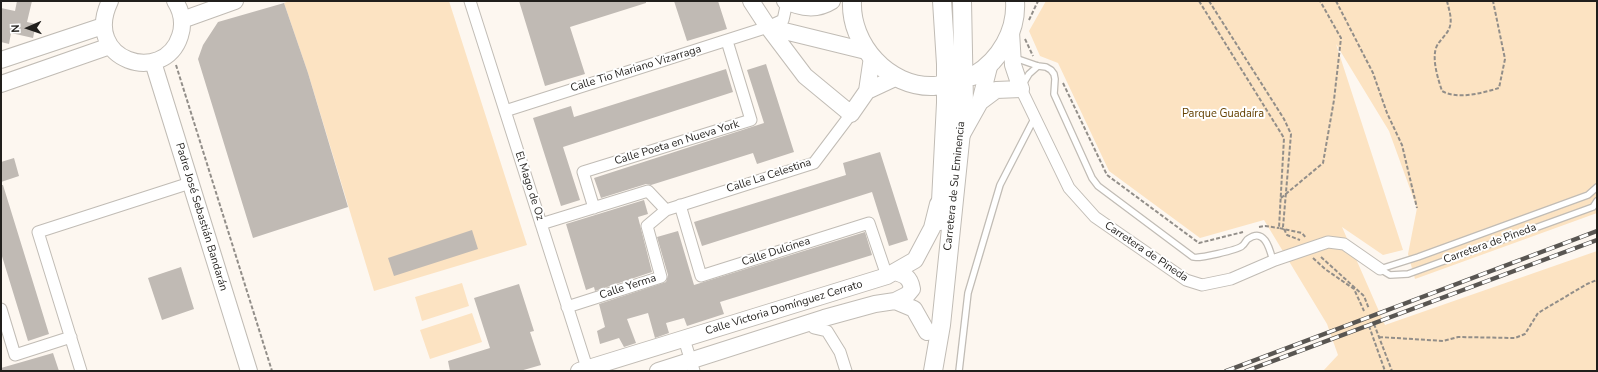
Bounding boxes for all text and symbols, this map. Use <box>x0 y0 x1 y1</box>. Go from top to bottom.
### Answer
north arrow <box>8 8 48 48</box>
text: N <box>8 24 23 33</box>
street label: Calle Tio Mariano Vizarraga <box>569 43 703 95</box>
park label: Parque Guadaíra <box>1182 107 1264 121</box>
street label: Calle Poeta en Nueva York <box>613 118 741 168</box>
street label: Carretera de Su Eminencia <box>942 121 968 251</box>
street label: Padre José Sebastián Bandarán <box>172 141 230 293</box>
street label: El Mago de Oz <box>512 150 546 222</box>
street label: Calle La Celestina <box>725 156 813 196</box>
street label: Carretera de Pineda <box>1102 219 1190 285</box>
street label: Carretera de Pineda <box>1442 221 1538 267</box>
street label: Calle Dulcinea <box>740 235 812 269</box>
street label: Calle Yerma <box>598 272 658 302</box>
street label: Calle Victoria Domínguez Cerrato <box>704 278 864 338</box>

